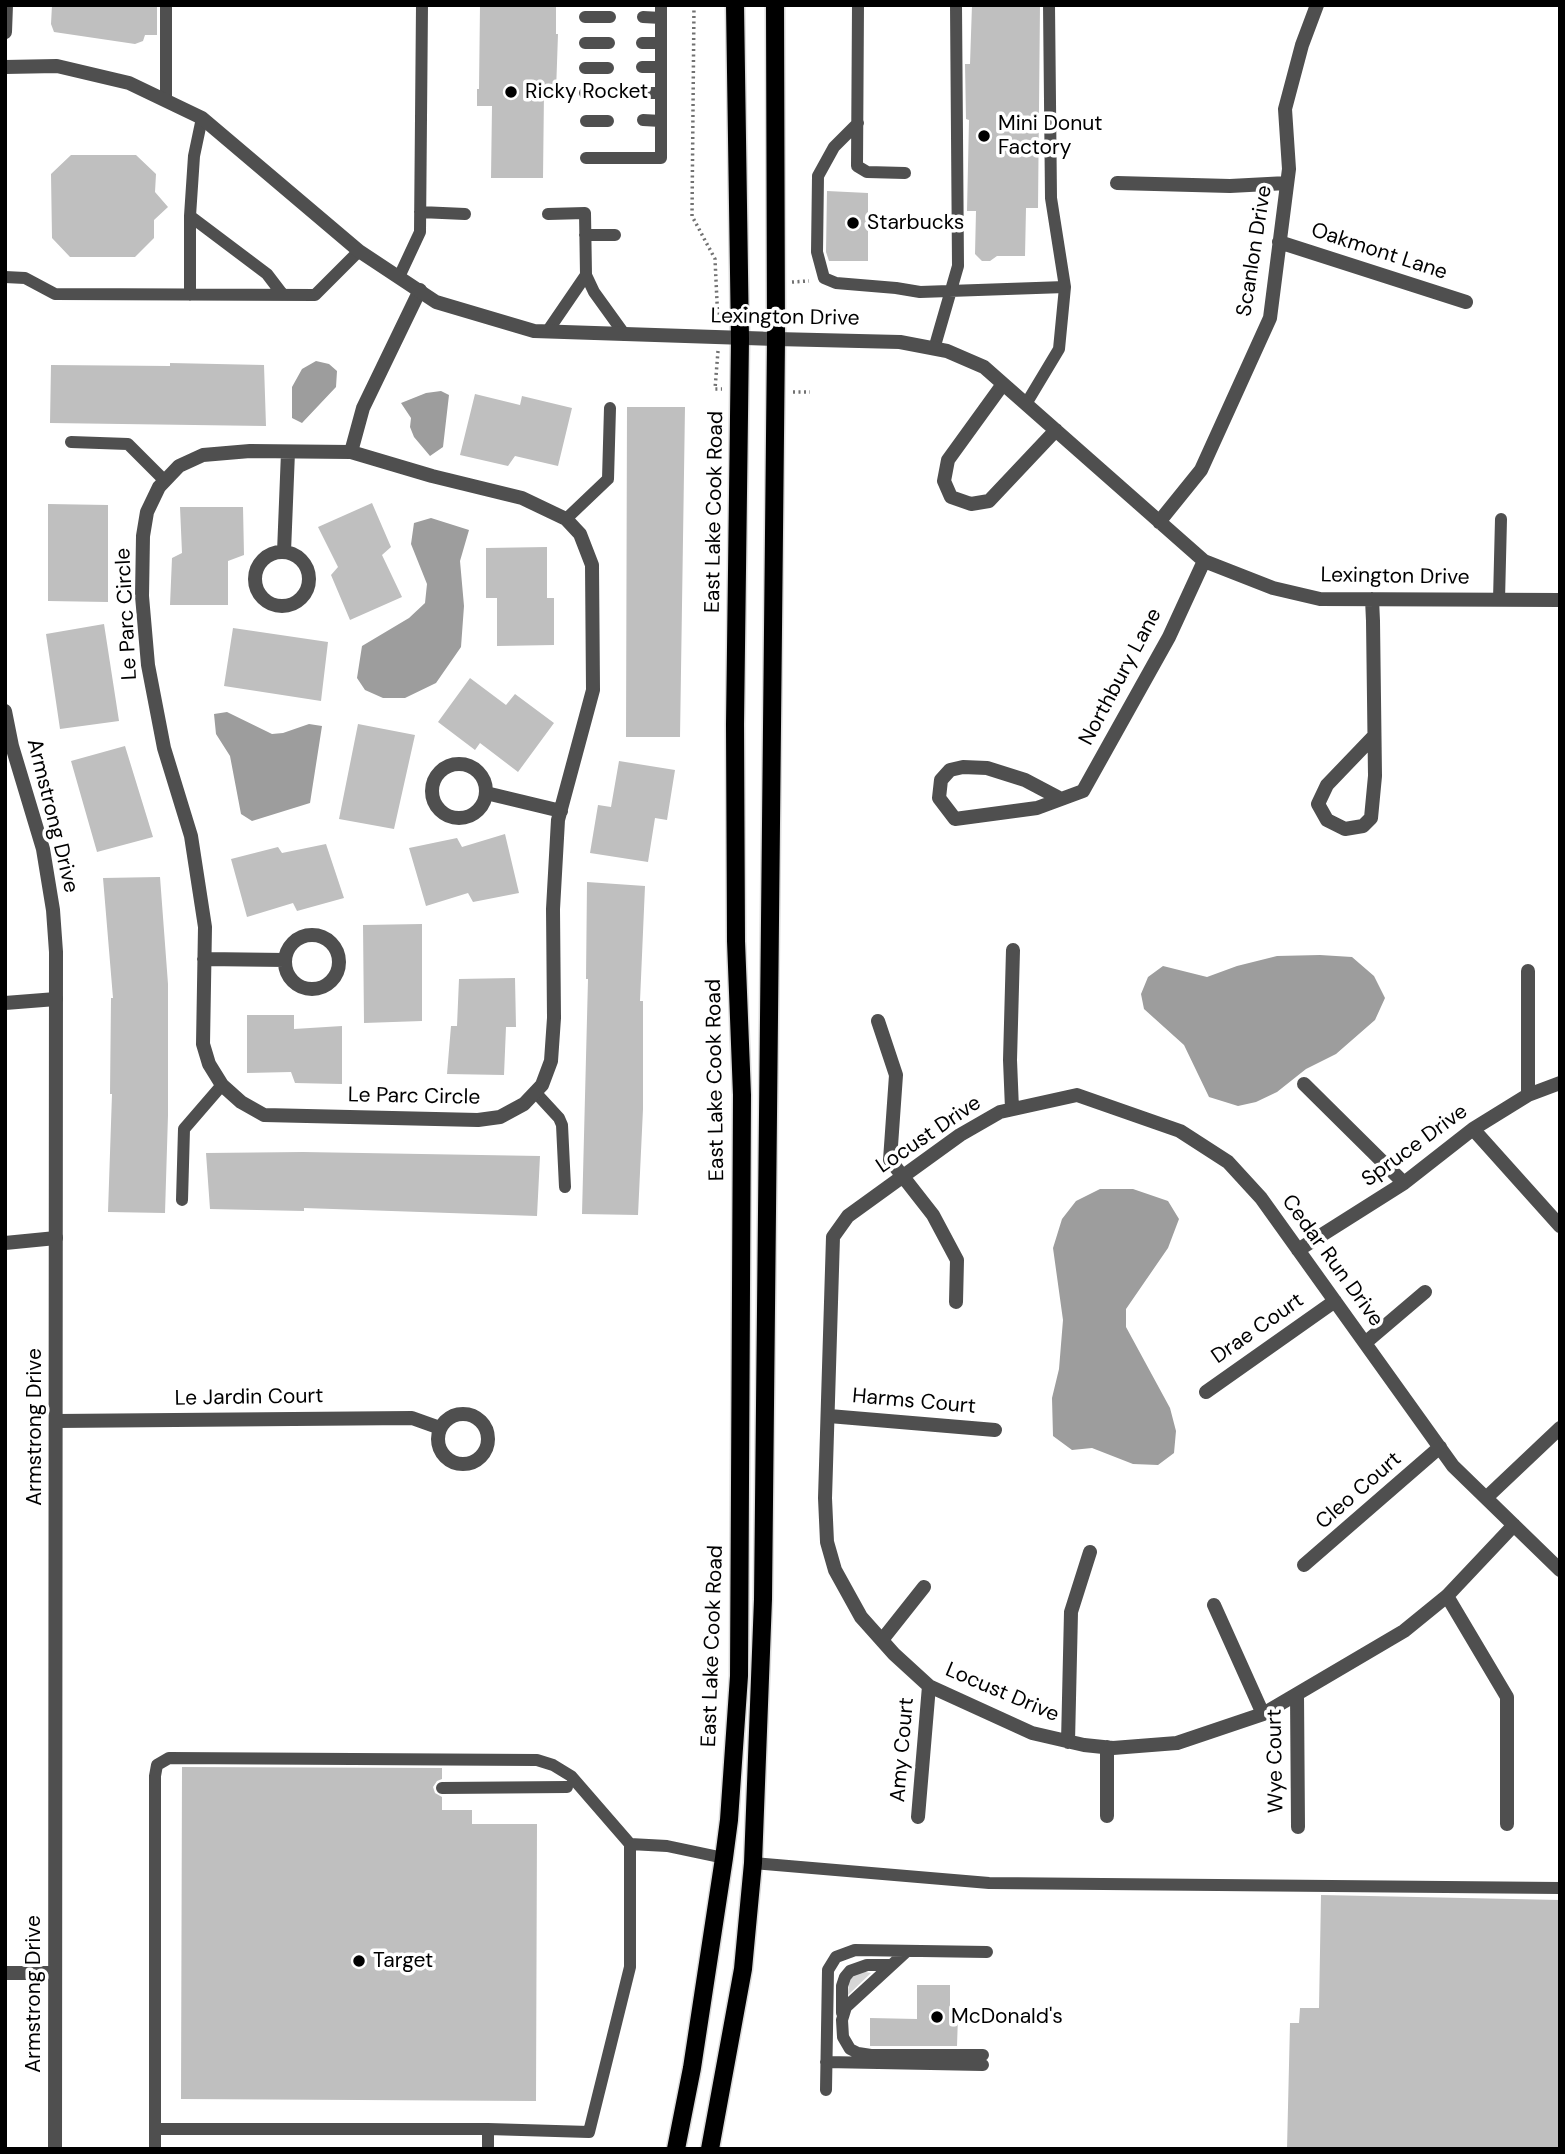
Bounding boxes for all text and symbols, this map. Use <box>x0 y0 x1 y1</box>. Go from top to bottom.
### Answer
place label: Ricky Rocket <box>525 79 648 105</box>
marker: Ricky Rocket <box>503 84 519 100</box>
place label: Mini Donut Factory <box>998 111 1103 161</box>
marker: Mini Donut Factory <box>976 128 992 144</box>
street label: Scanlon Drive <box>1232 184 1278 318</box>
place label: Starbucks <box>867 210 964 236</box>
marker: Starbucks <box>845 215 861 231</box>
street label: Oakmont Lane <box>1308 218 1450 286</box>
street label: Lexington Drive <box>710 304 860 332</box>
street label: East Lake Cook Road <box>701 411 729 613</box>
street label: Le Parc Circle <box>111 547 143 681</box>
street label: Lexington Drive <box>1320 563 1470 591</box>
street label: Northbury Lane <box>1074 604 1168 750</box>
street label: Armstrong Drive <box>21 736 83 896</box>
street label: East Lake Cook Road <box>702 979 730 1181</box>
street label: Le Parc Circle <box>348 1083 480 1111</box>
street label: Locust Drive <box>872 1091 986 1179</box>
street label: Spruce Drive <box>1357 1099 1473 1193</box>
street label: Cedar Run Drive <box>1276 1190 1388 1332</box>
street label: Drae Court <box>1207 1288 1309 1370</box>
street label: Armstrong Drive <box>22 1348 48 1506</box>
street label: Le Jardin Court <box>174 1384 324 1412</box>
street label: Harms Court <box>851 1384 977 1420</box>
street label: Cleo Court <box>1311 1447 1407 1535</box>
street label: East Lake Cook Road <box>697 1545 729 1747</box>
street label: Locust Drive <box>942 1658 1062 1728</box>
street label: Amy Court <box>886 1697 920 1803</box>
street label: Wye Court <box>1262 1709 1290 1813</box>
street label: Armstrong Drive <box>21 1915 47 2073</box>
place label: Target <box>373 1948 433 1974</box>
marker: Target <box>351 1953 367 1969</box>
place label: McDonald's <box>951 2004 1063 2030</box>
marker: McDonald's <box>929 2009 945 2025</box>

